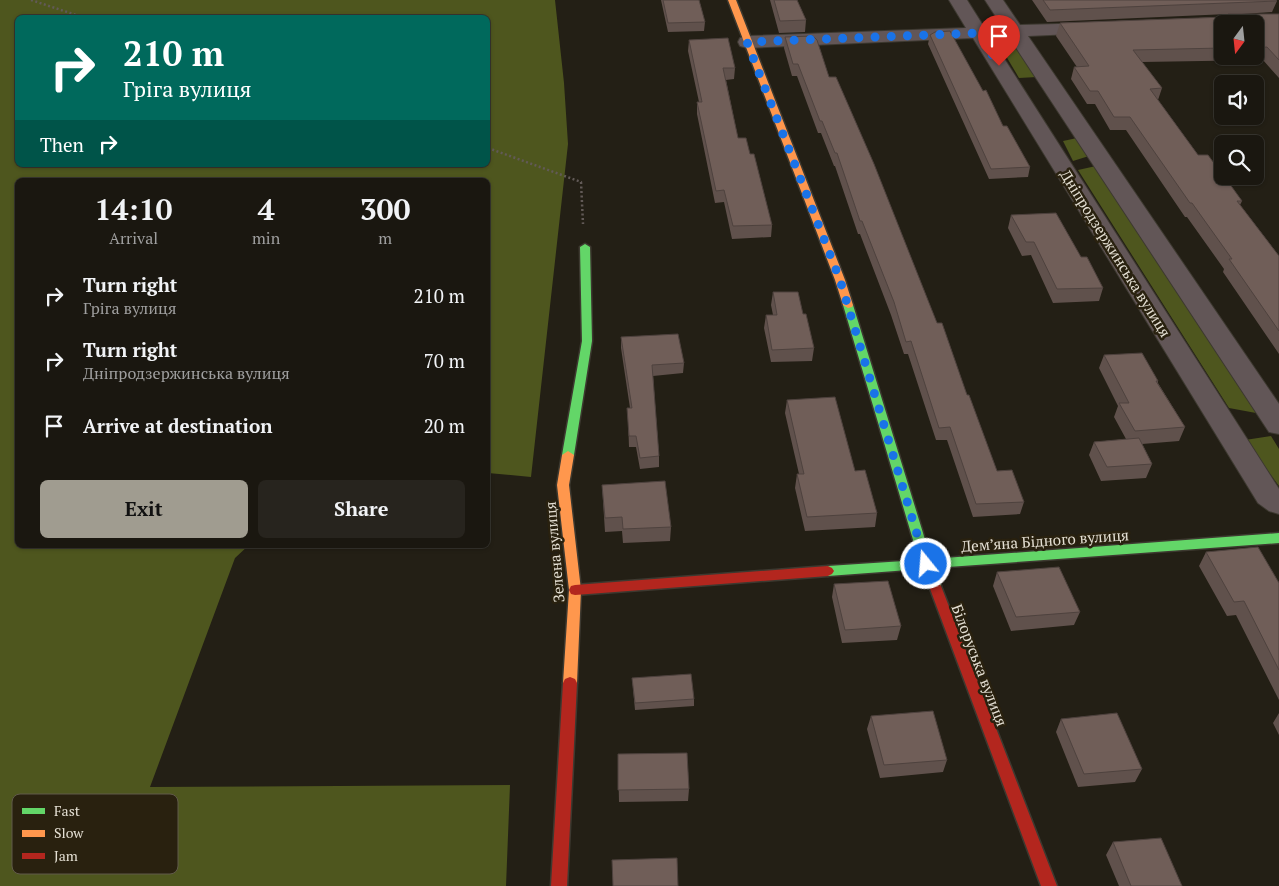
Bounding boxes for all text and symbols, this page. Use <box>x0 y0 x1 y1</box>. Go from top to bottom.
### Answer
pin <box>978 15 1020 66</box>
north arrow <box>1214 15 1264 65</box>
map controls <box>1214 15 1264 185</box>
icon: arrive <box>985 22 1013 50</box>
text: 210 m <box>123 30 224 76</box>
icon: right <box>40 35 105 100</box>
text: Гріга вулиця <box>123 74 251 103</box>
button: sound <box>1214 75 1264 125</box>
icon: right <box>94 130 122 158</box>
text: Then <box>40 132 84 157</box>
button: search <box>1214 135 1264 185</box>
street label: Дніпродзержинська вулиця <box>1056 165 1176 341</box>
text: 14:10 <box>94 189 173 229</box>
text: 4 <box>258 189 275 229</box>
text: 300 <box>360 189 411 229</box>
text: Arrival <box>109 227 158 249</box>
text: min <box>252 227 280 249</box>
text: m <box>378 227 392 249</box>
text: Turn right <box>83 272 177 297</box>
icon: right <box>40 282 68 310</box>
text: 210 m <box>414 283 465 308</box>
text: Гріга вулиця <box>83 297 176 319</box>
text: Turn right <box>83 337 177 362</box>
icon: right <box>40 347 68 375</box>
text: 70 m <box>424 348 465 373</box>
text: Дніпродзержинська вулиця <box>83 362 290 384</box>
icon: arrive <box>40 412 68 440</box>
text: Arrive at destination <box>83 413 272 438</box>
text: 20 m <box>424 413 465 438</box>
button: Exit <box>40 480 248 538</box>
button: Share <box>258 480 465 538</box>
street label: Зелена вулиця <box>540 501 568 603</box>
street label: Дем’яна Бідного вулиця <box>960 524 1130 556</box>
position arrow <box>899 537 951 589</box>
street label: Білоруська вулиця <box>948 601 1013 729</box>
legend <box>12 794 178 874</box>
text: Fast <box>54 801 81 820</box>
text: Slow <box>54 823 84 842</box>
text: Jam <box>54 846 78 865</box>

